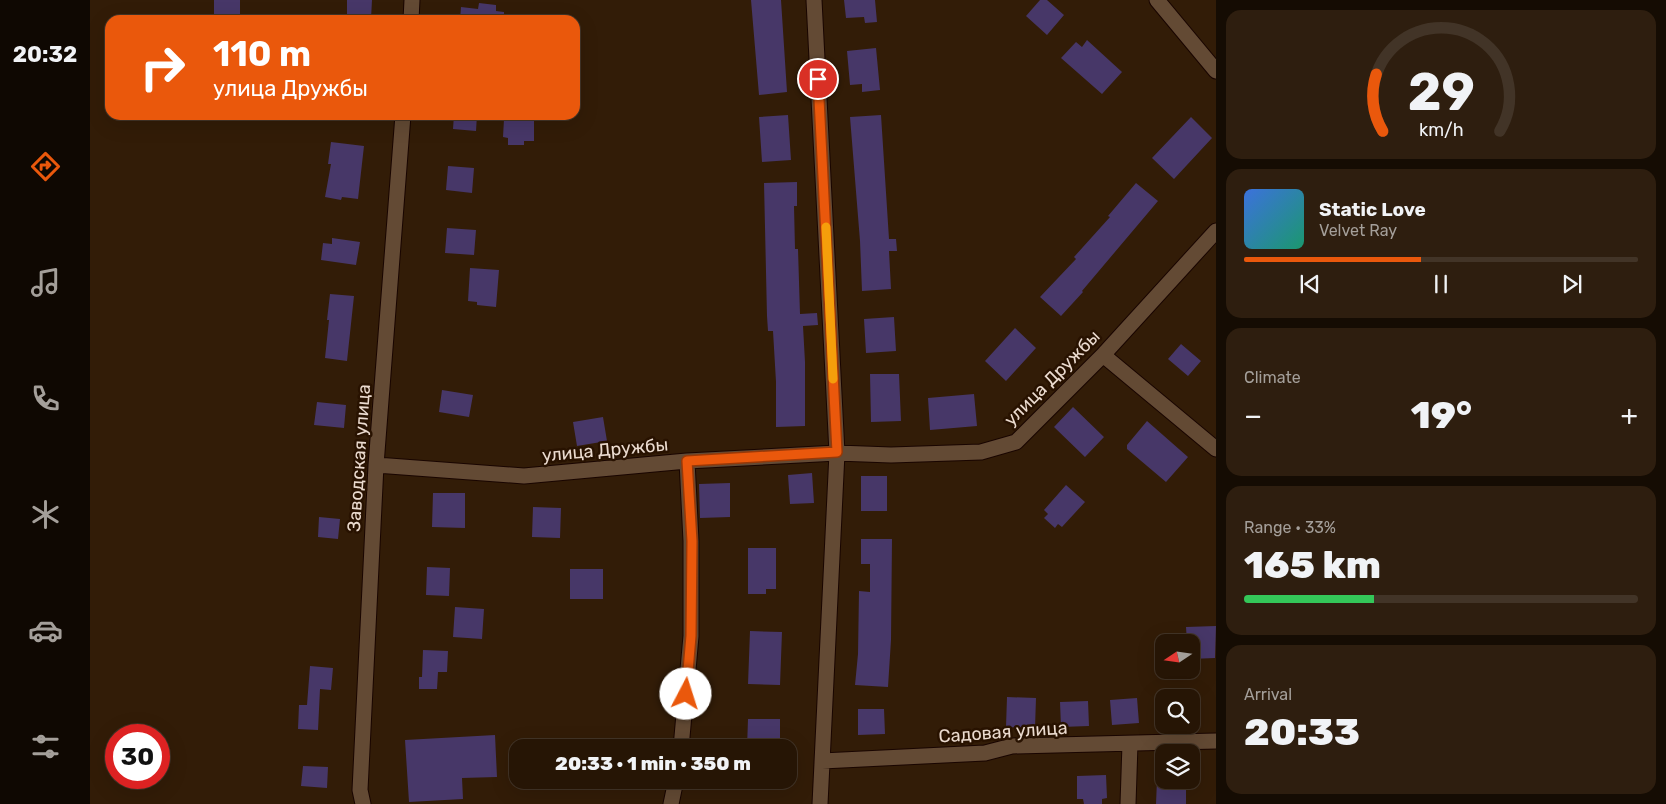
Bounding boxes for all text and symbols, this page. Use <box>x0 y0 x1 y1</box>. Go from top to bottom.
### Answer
text: 110 m <box>213 33 311 75</box>
icon: right <box>130 35 195 100</box>
text: 20:32 <box>13 41 77 68</box>
pin <box>797 58 839 100</box>
text: 29 <box>1407 61 1475 123</box>
icon: arrive <box>804 65 832 93</box>
text: улица Дружбы <box>213 75 368 102</box>
text: km/h <box>1419 119 1463 140</box>
icon: directions <box>28 149 63 184</box>
text: Static Love <box>1319 198 1426 221</box>
text: Velvet Ray <box>1319 221 1397 240</box>
icon: music <box>28 265 63 300</box>
icon: previous <box>1296 270 1324 298</box>
icon: pause <box>1427 270 1455 298</box>
icon: next <box>1558 270 1586 298</box>
street label: улица Дружбы <box>999 325 1105 431</box>
text: Climate <box>1244 368 1301 387</box>
icon: phone <box>28 381 63 416</box>
street label: Заводская улица <box>343 383 375 533</box>
text: 19° <box>1411 392 1472 438</box>
text: − <box>1244 399 1262 432</box>
text: + <box>1621 399 1638 432</box>
street label: улица Дружбы <box>541 434 669 466</box>
icon: climate <box>28 497 63 532</box>
text: Range · 33% <box>1244 518 1336 537</box>
text: 165 km <box>1244 542 1381 588</box>
icon: car <box>28 613 63 648</box>
north arrow <box>1155 634 1200 679</box>
map controls <box>1155 634 1200 789</box>
position arrow <box>659 667 711 719</box>
text: Arrival <box>1244 685 1292 704</box>
button: search <box>1155 689 1200 734</box>
text: 20:33 <box>1244 709 1360 755</box>
street label: Садовая улица <box>938 717 1068 747</box>
speed limit sign: 30 <box>105 724 170 789</box>
icon: filters <box>28 729 63 764</box>
button: layers <box>1155 744 1200 789</box>
text: 20:33 · 1 min · 350 m <box>555 752 751 775</box>

